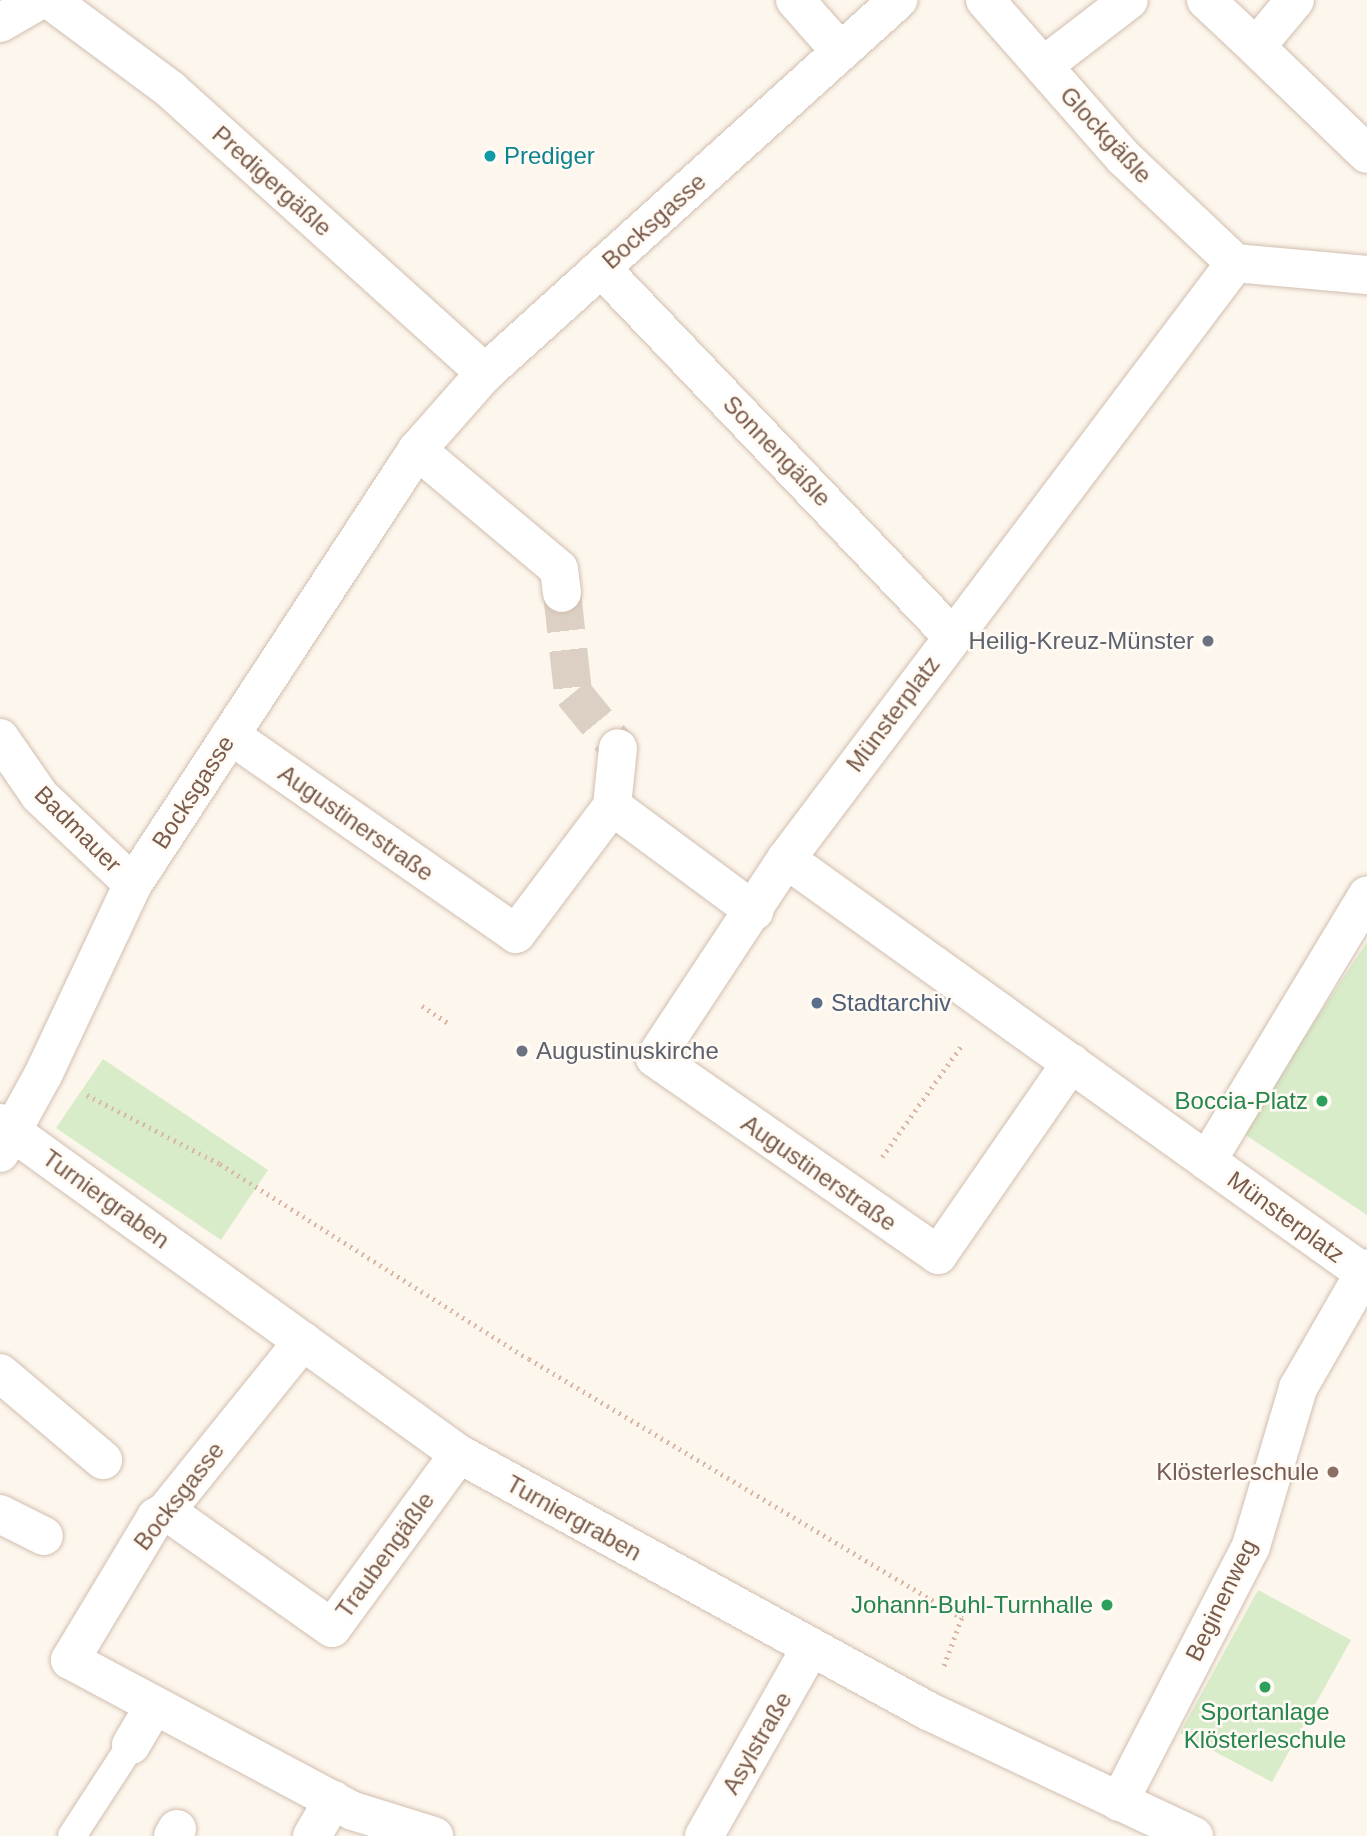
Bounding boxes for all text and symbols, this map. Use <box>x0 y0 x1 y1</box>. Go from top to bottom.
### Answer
street label: Glockgäßle <box>1054 81 1158 189</box>
street label: Predigergäßle <box>206 120 338 242</box>
place label: Prediger <box>504 142 595 170</box>
marker: Prediger <box>482 148 498 164</box>
street label: Bocksgasse <box>596 167 712 275</box>
street label: Sonnengäßle <box>717 390 837 512</box>
place label: Heilig-Kreuz-Münster <box>969 627 1194 655</box>
marker: Heilig-Kreuz-Münster <box>1200 633 1216 649</box>
street label: Münsterplatz <box>840 650 946 778</box>
street label: Bocksgasse <box>146 730 240 854</box>
street label: Augustinerstraße <box>273 759 439 887</box>
street label: Badmauer <box>29 780 127 878</box>
place label: Stadtarchiv <box>831 989 951 1017</box>
marker: Stadtarchiv <box>809 995 825 1011</box>
place label: Augustinuskirche <box>536 1037 719 1065</box>
marker: Augustinuskirche <box>514 1043 530 1059</box>
place label: Boccia-Platz <box>1175 1087 1308 1115</box>
marker: Boccia-Platz <box>1314 1093 1330 1109</box>
street label: Augustinerstraße <box>736 1109 902 1237</box>
street label: Turniergraben <box>37 1143 175 1255</box>
street label: Münsterplatz <box>1222 1165 1350 1269</box>
street label: Bocksgasse <box>128 1436 230 1556</box>
place label: Klösterleschule <box>1156 1458 1319 1486</box>
marker: Klösterleschule <box>1325 1464 1341 1480</box>
street label: Turniergraben <box>501 1469 647 1567</box>
street label: Traubengäßle <box>330 1486 440 1624</box>
street label: Beginenweg <box>1179 1534 1263 1666</box>
place label: Johann-Buhl-Turnhalle <box>851 1591 1093 1619</box>
marker: Johann-Buhl-Turnhalle <box>1099 1597 1115 1613</box>
marker: Sportanlage Klösterleschule <box>1257 1679 1273 1695</box>
street label: Asylstraße <box>716 1687 798 1799</box>
place label: Sportanlage Klösterleschule <box>1184 1698 1346 1754</box>

